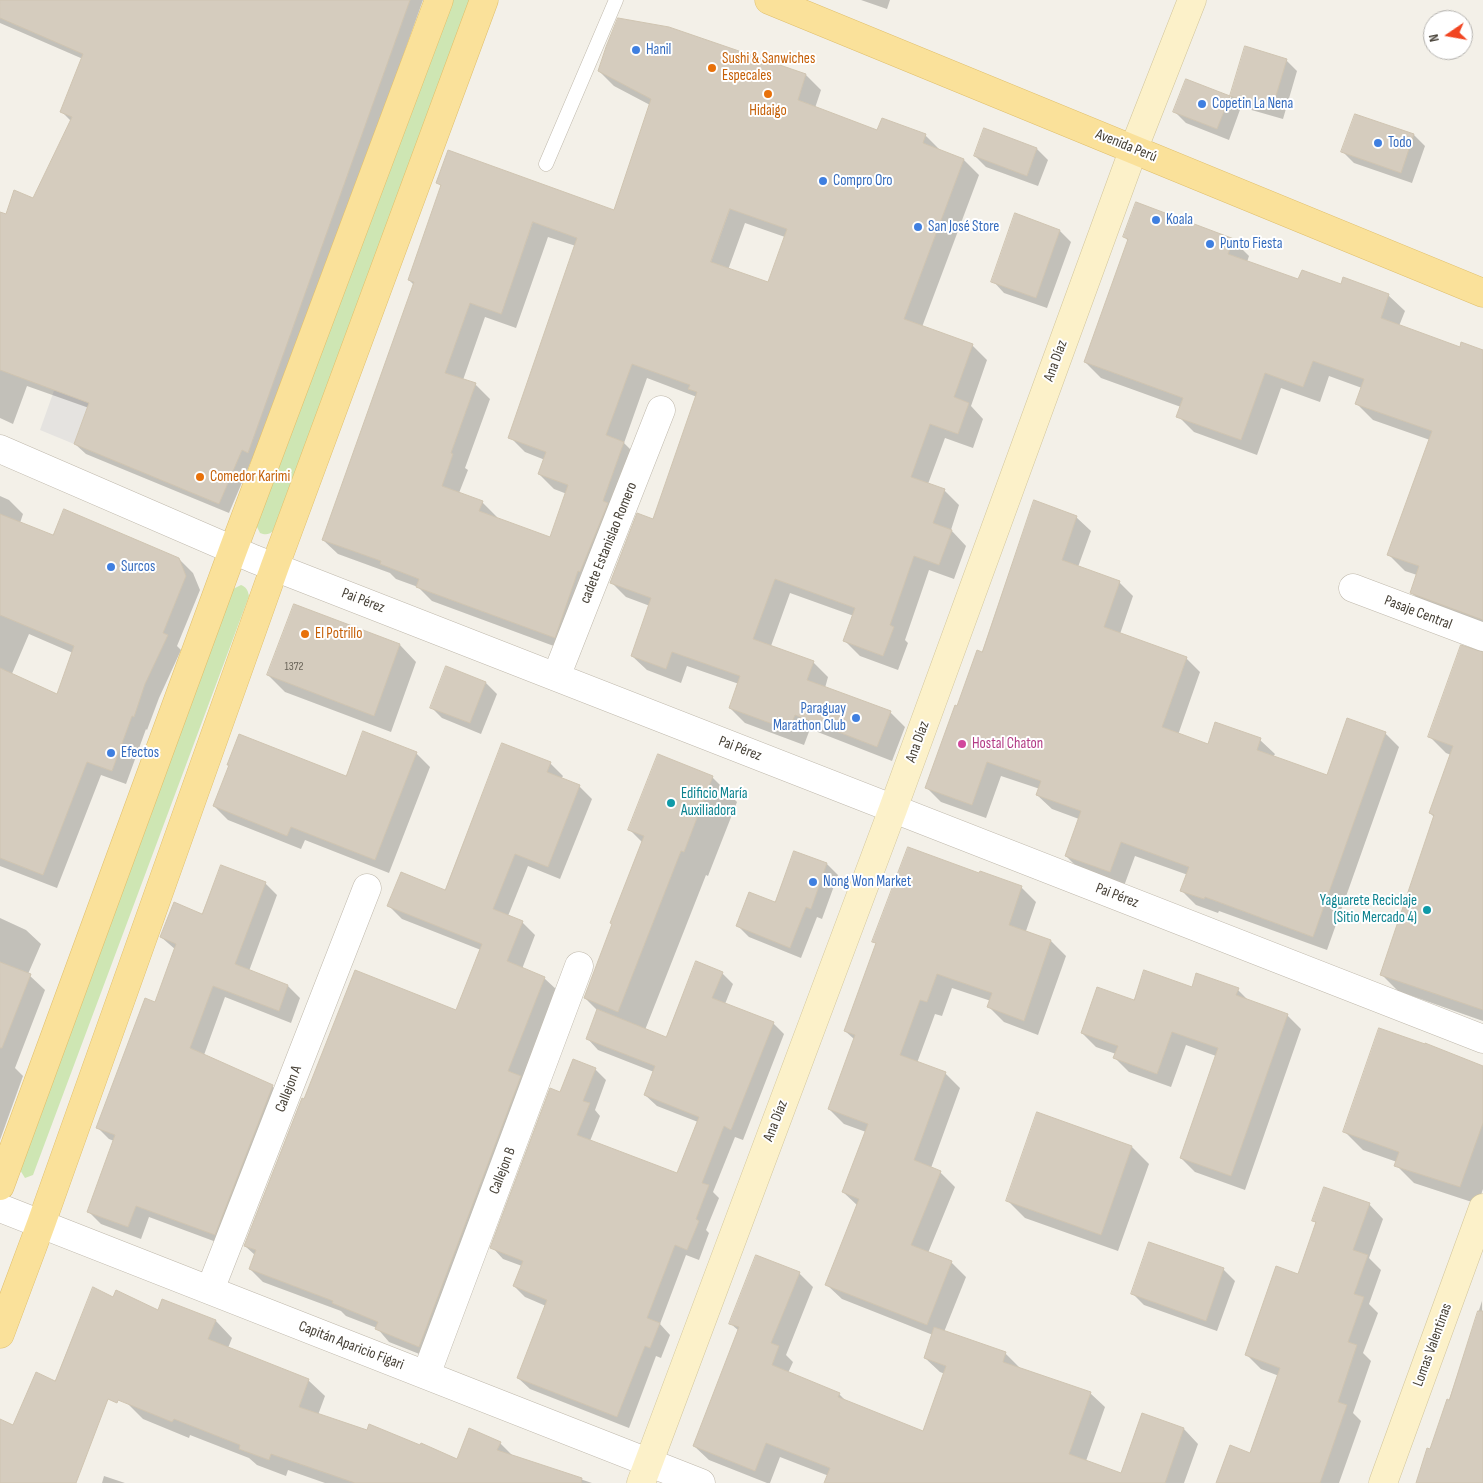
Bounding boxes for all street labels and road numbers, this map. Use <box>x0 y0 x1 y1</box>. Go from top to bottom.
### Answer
street label: Avenida Perú <box>1093 126 1159 166</box>
street label: Ana Díaz <box>1040 338 1072 384</box>
street label: cadete Estanislao Romero <box>576 480 642 606</box>
street label: Pai Pérez <box>339 585 387 617</box>
street label: Pasaje Central <box>1382 592 1454 634</box>
street label: Ana Díaz <box>902 719 934 765</box>
street label: Pai Pérez <box>716 733 764 765</box>
street label: Pai Pérez <box>1093 880 1141 912</box>
street label: Callejon A <box>272 1063 306 1115</box>
street label: Ana Díaz <box>760 1098 792 1144</box>
street label: Callejon B <box>486 1145 520 1197</box>
street label: Lomas Valentinas <box>1410 1301 1456 1389</box>
street label: Capitán Aparicio Figari <box>296 1318 406 1374</box>

